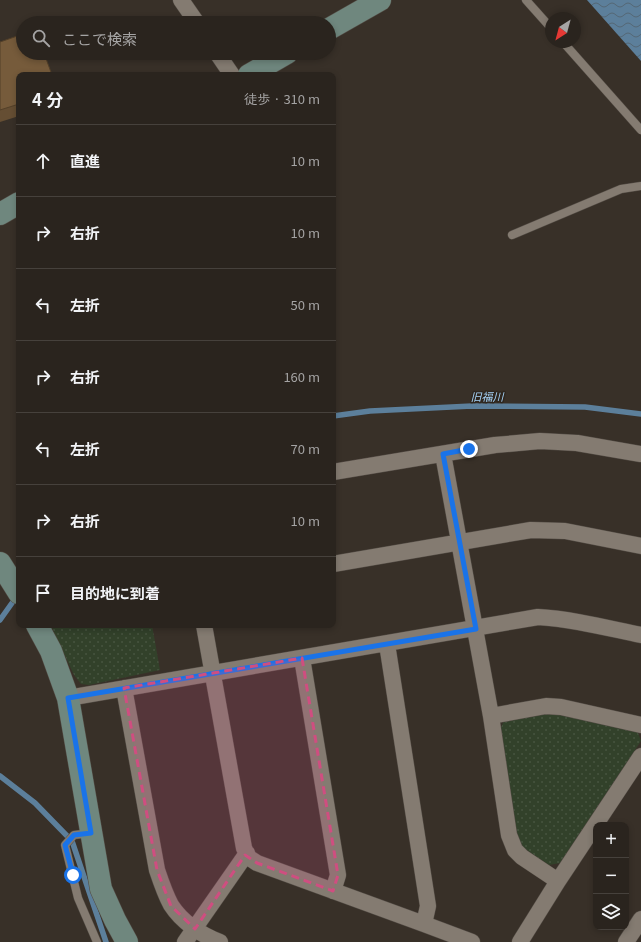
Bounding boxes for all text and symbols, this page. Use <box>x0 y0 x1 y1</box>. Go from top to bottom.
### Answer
north arrow <box>545 12 581 48</box>
search box <box>16 16 336 60</box>
icon: search <box>30 27 52 49</box>
text: ここで検索 <box>62 28 137 49</box>
text: 4 分 <box>32 86 63 111</box>
text: 徒歩 · 310 m <box>244 89 320 108</box>
icon: ahead <box>32 150 54 172</box>
text: 直進 <box>70 150 100 171</box>
text: 10 m <box>291 151 320 170</box>
icon: right <box>32 222 54 244</box>
text: 右折 <box>70 222 100 243</box>
text: 10 m <box>291 223 320 242</box>
icon: left <box>32 294 54 316</box>
text: 左折 <box>70 294 100 315</box>
text: 50 m <box>291 295 320 314</box>
icon: right <box>32 366 54 388</box>
text: 右折 <box>70 366 100 387</box>
text: 160 m <box>283 367 320 386</box>
water label: 旧福川 <box>471 388 504 404</box>
icon: left <box>32 438 54 460</box>
text: 左折 <box>70 438 100 459</box>
text: 70 m <box>291 439 320 458</box>
route end <box>460 440 478 458</box>
icon: right <box>32 510 54 532</box>
text: 右折 <box>70 510 100 531</box>
text: 10 m <box>291 511 320 530</box>
icon: arrive <box>32 582 54 604</box>
text: 目的地に到着 <box>70 582 160 603</box>
map controls <box>593 822 629 930</box>
button: + <box>593 822 629 858</box>
button: − <box>593 858 629 894</box>
route start <box>64 866 82 884</box>
button: layers <box>593 894 629 930</box>

